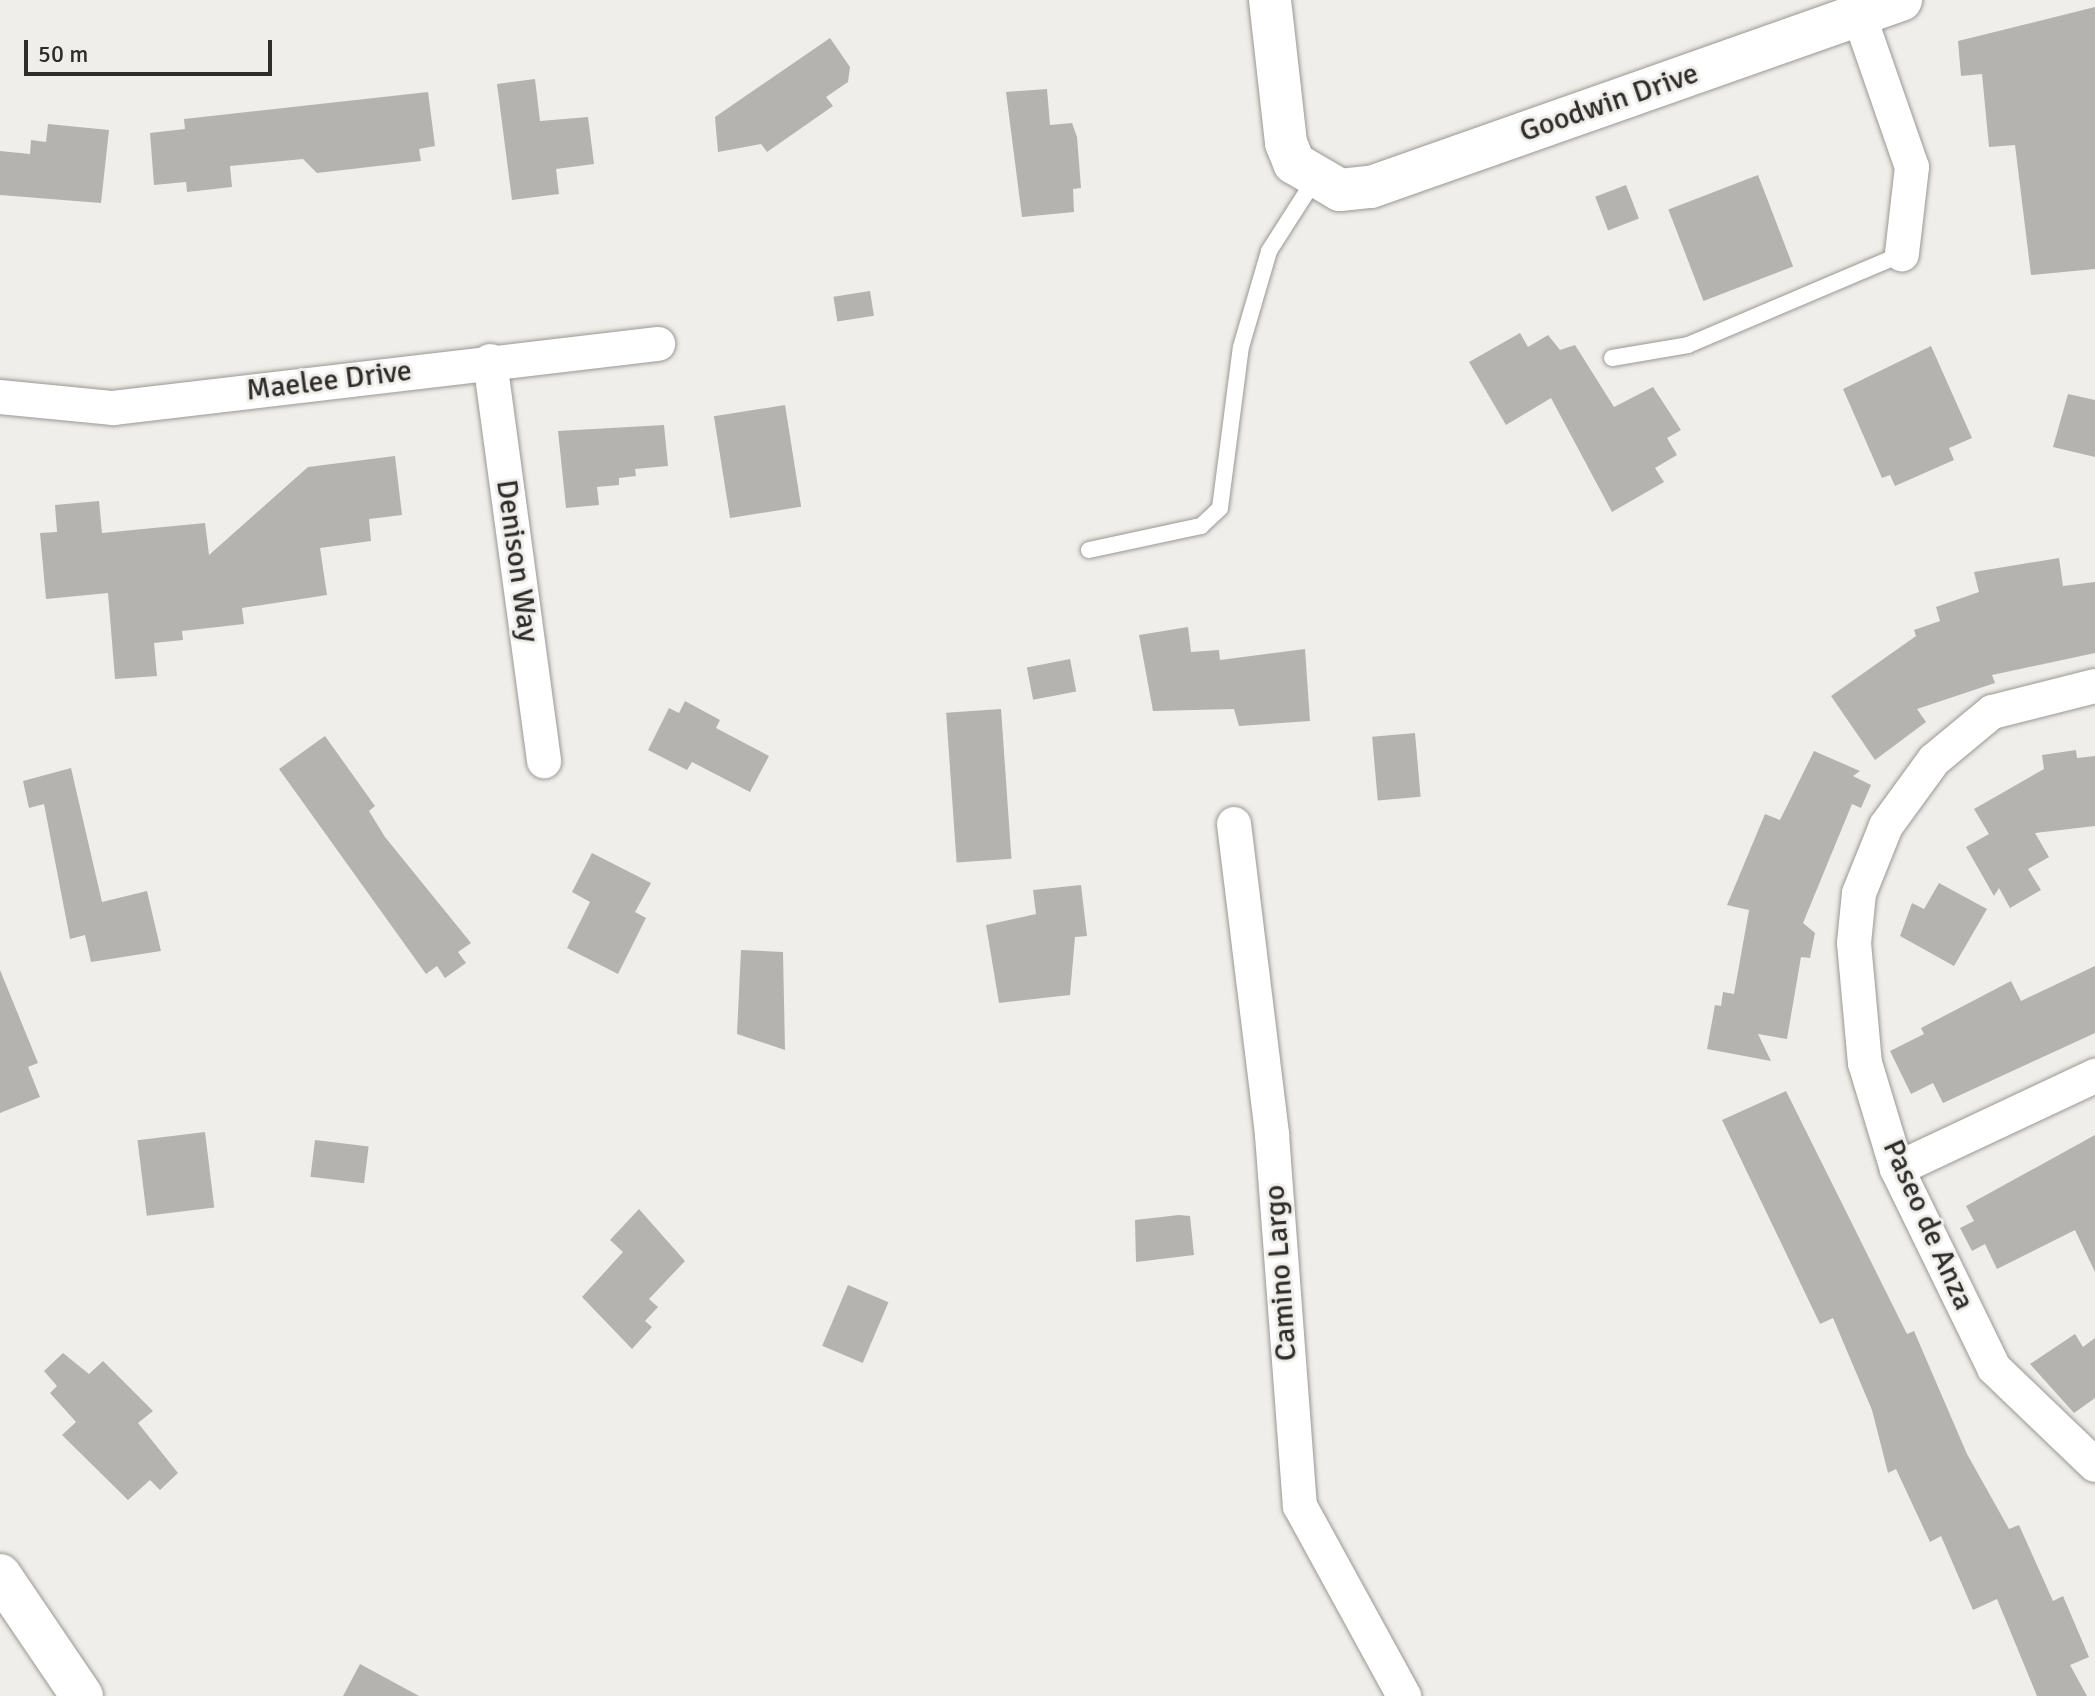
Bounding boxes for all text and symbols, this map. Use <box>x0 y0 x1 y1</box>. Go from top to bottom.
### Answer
scale bar <box>28 24 276 74</box>
text: 50 m <box>38 39 88 69</box>
street label: Goodwin Drive <box>1515 56 1703 150</box>
street label: Maelee Drive <box>244 353 414 409</box>
street label: Denison Way <box>488 477 546 645</box>
street label: Paseo de Anza <box>1874 1134 1982 1316</box>
street label: Camino Largo <box>1257 1184 1305 1362</box>

